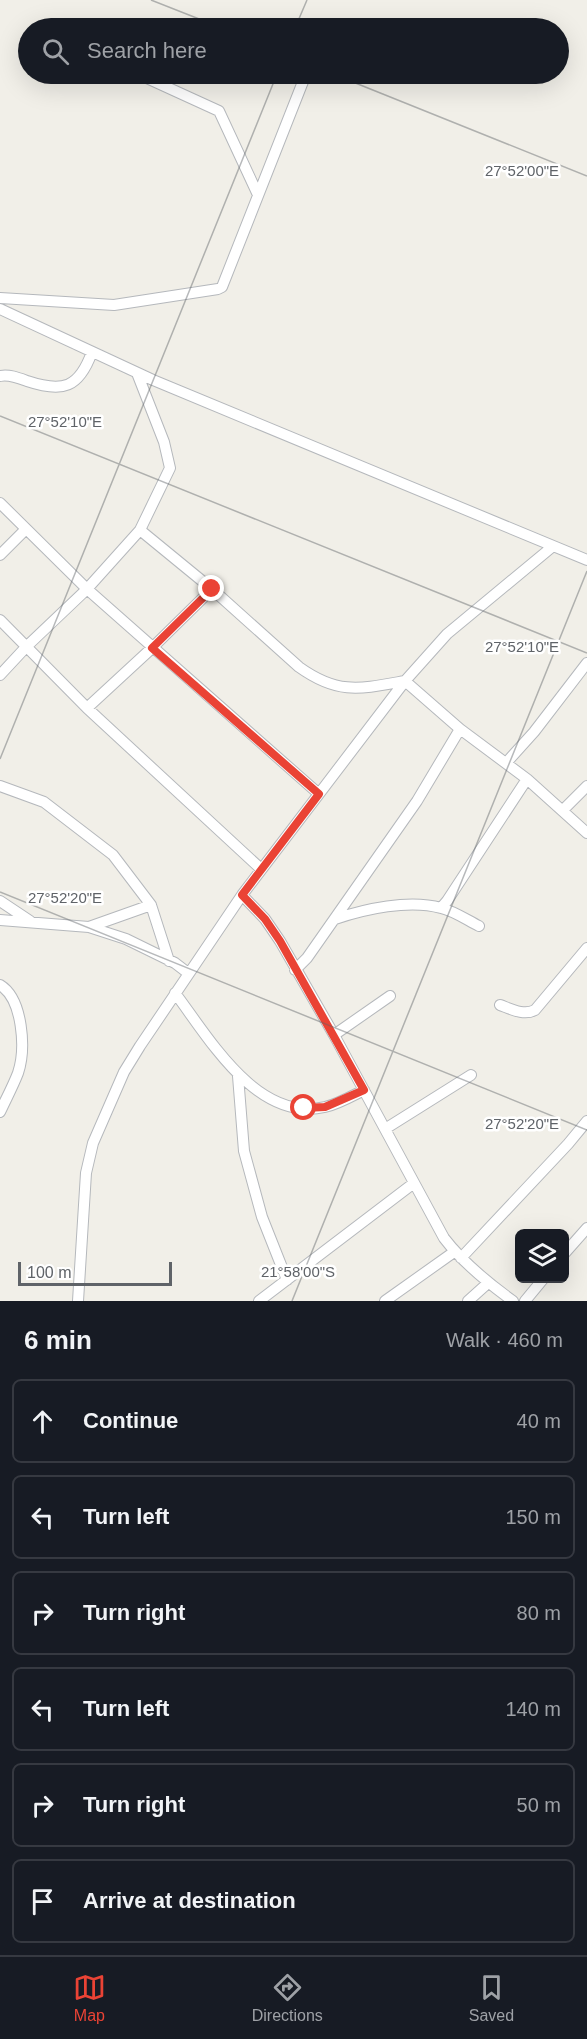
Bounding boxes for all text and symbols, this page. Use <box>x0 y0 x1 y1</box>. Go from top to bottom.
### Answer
search box <box>18 18 569 84</box>
icon: search <box>39 35 72 68</box>
text: Search here <box>87 38 207 63</box>
text: 27°52'00"E <box>485 162 559 179</box>
text: 27°52'10"E <box>28 413 102 430</box>
route end <box>198 575 224 601</box>
text: 27°52'10"E <box>485 638 559 655</box>
text: 27°52'20"E <box>28 889 102 906</box>
route start <box>290 1094 316 1120</box>
text: 27°52'20"E <box>485 1115 559 1132</box>
map controls <box>515 1229 569 1283</box>
button: layers <box>515 1229 569 1283</box>
scale bar <box>18 1259 172 1286</box>
text: 21°58'00"S <box>261 1263 335 1280</box>
text: 100 m <box>27 1264 71 1281</box>
text: 6 min <box>24 1325 92 1355</box>
text: Walk · 460 m <box>446 1329 563 1351</box>
icon: ahead <box>26 1405 59 1438</box>
text: Continue <box>83 1408 178 1433</box>
text: 40 m <box>517 1410 561 1432</box>
icon: left <box>26 1501 59 1534</box>
text: Turn left <box>83 1504 169 1529</box>
text: 150 m <box>505 1506 561 1528</box>
icon: right <box>26 1597 59 1630</box>
text: Turn right <box>83 1600 185 1625</box>
text: 80 m <box>517 1602 561 1624</box>
icon: left <box>26 1693 59 1726</box>
text: Turn left <box>83 1696 169 1721</box>
text: 140 m <box>505 1698 561 1720</box>
icon: right <box>26 1789 59 1822</box>
text: Turn right <box>83 1792 185 1817</box>
text: 50 m <box>517 1794 561 1816</box>
icon: arrive <box>26 1885 59 1918</box>
text: Arrive at destination <box>83 1888 296 1913</box>
tab: Map <box>73 1971 106 2025</box>
tab: Directions <box>252 1971 323 2025</box>
tab: Saved <box>469 1971 514 2025</box>

